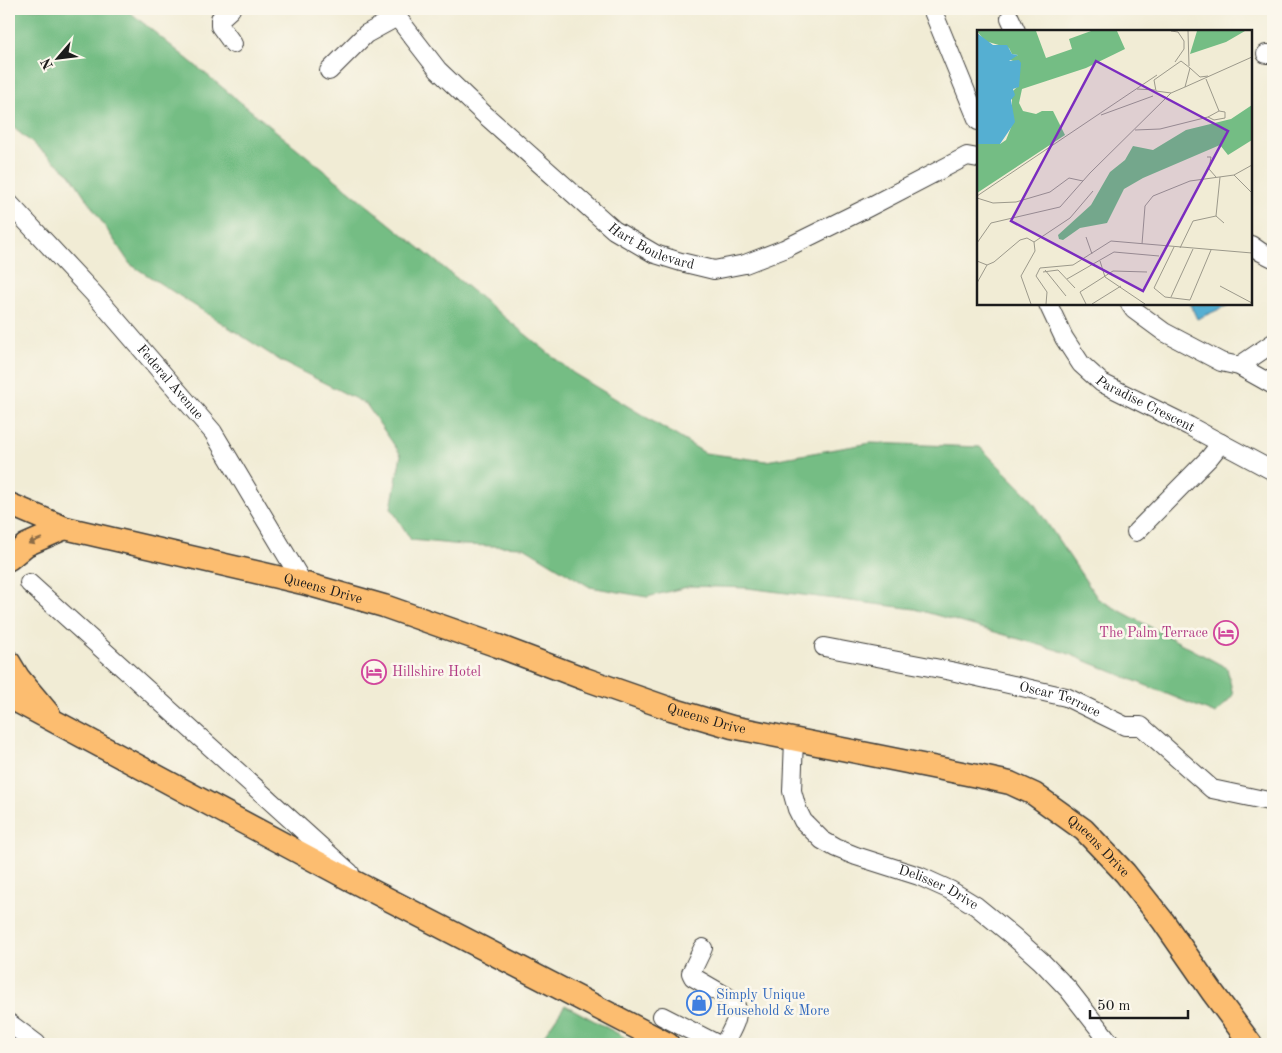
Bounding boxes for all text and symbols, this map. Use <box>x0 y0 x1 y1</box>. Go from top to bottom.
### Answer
inset map <box>977 30 1252 305</box>
north arrow <box>32 32 82 82</box>
text: N <box>39 55 56 72</box>
street label: Hart Boulevard <box>605 221 696 272</box>
street label: Federal Avenue <box>134 342 206 422</box>
street label: Paradise Crescent <box>1093 374 1197 435</box>
one-way arrow <box>28 537 42 545</box>
street label: Queens Drive <box>282 572 364 607</box>
hotel icon: The Palm Terrace <box>1213 620 1239 646</box>
place label: The Palm Terrace <box>1099 626 1208 640</box>
hotel icon: Hillshire Hotel <box>361 659 387 685</box>
place label: Hillshire Hotel <box>392 665 481 679</box>
street label: Oscar Terrace <box>1018 680 1103 720</box>
street label: Queens Drive <box>665 701 747 737</box>
street label: Queens Drive <box>1064 813 1132 880</box>
street label: Delisser Drive <box>897 863 981 913</box>
place label: Simply Unique Household & More <box>716 988 829 1018</box>
scale bar <box>1090 988 1187 1020</box>
shop icon: Simply Unique Household & More <box>686 990 712 1016</box>
text: 50 m <box>1097 999 1131 1014</box>

